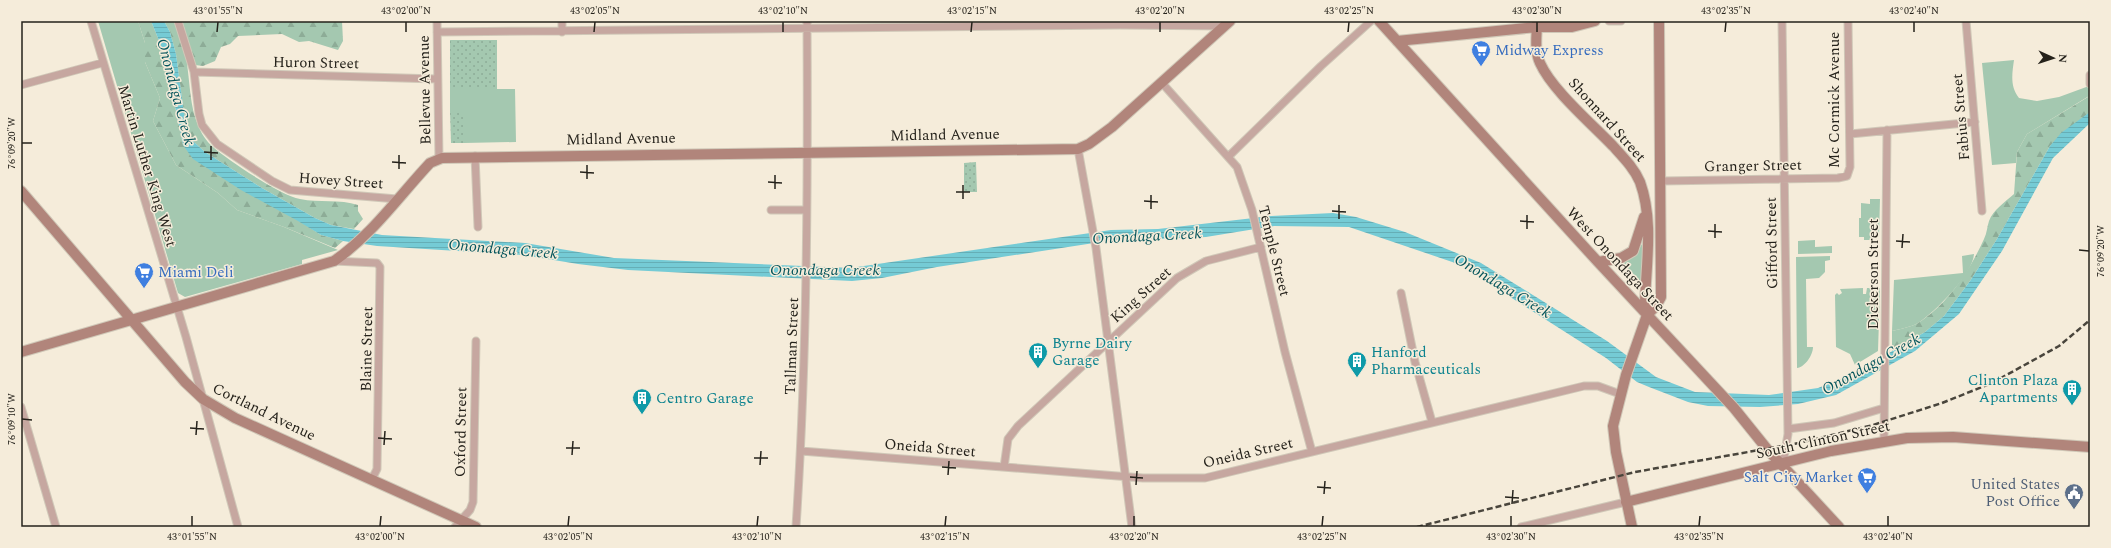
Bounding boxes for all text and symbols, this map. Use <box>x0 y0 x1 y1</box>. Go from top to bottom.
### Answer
text: 43°01'55"N <box>193 3 243 19</box>
text: 43°02'00"N <box>381 3 431 19</box>
text: 43°02'05"N <box>570 3 620 19</box>
text: 43°02'10"N <box>758 3 808 19</box>
text: 43°02'15"N <box>947 3 997 19</box>
text: 43°02'20"N <box>1135 3 1185 19</box>
text: 43°02'25"N <box>1324 3 1374 19</box>
text: 43°02'30"N <box>1512 3 1562 19</box>
text: 43°02'35"N <box>1701 3 1751 19</box>
text: 43°02'40"N <box>1889 3 1939 19</box>
street label: Mc Cormick Avenue <box>1823 32 1846 168</box>
street label: Bellevue Avenue <box>413 35 437 145</box>
water label: Onondaga Creek <box>150 36 202 149</box>
north arrow <box>2033 38 2073 78</box>
supermarket icon: Midway Express <box>1470 39 1492 67</box>
place label: Midway Express <box>1495 39 1604 62</box>
street label: Huron Street <box>273 51 359 75</box>
text: N <box>2054 54 2071 63</box>
street label: Shonnard Street <box>1563 73 1651 167</box>
street label: Fabius Street <box>1946 73 1976 161</box>
street label: Martin Luther King West <box>111 82 183 250</box>
text: 76°09'20"W <box>4 117 20 169</box>
street label: Midland Avenue <box>890 123 1000 147</box>
street label: Midland Avenue <box>566 127 676 151</box>
street label: Granger Street <box>1704 154 1802 178</box>
street label: Hovey Street <box>298 167 384 195</box>
street label: Gifford Street <box>1760 197 1784 289</box>
street label: West Onondaga Street <box>1561 202 1679 326</box>
street label: Temple Street <box>1252 203 1296 299</box>
street label: Dickerson Street <box>1862 218 1885 330</box>
water label: Onondaga Creek <box>1092 221 1203 251</box>
text: 76°09'20"W <box>2093 225 2109 277</box>
water label: Onondaga Creek <box>447 232 559 266</box>
water label: Onondaga Creek <box>1450 247 1557 325</box>
water label: Onondaga Creek <box>770 258 880 282</box>
supermarket icon: Miami Deli <box>133 261 155 289</box>
place label: Miami Deli <box>158 261 234 284</box>
street label: King Street <box>1105 261 1177 329</box>
street label: Tallman Street <box>779 297 805 395</box>
street label: Blaine Street <box>355 306 379 392</box>
water label: Onondaga Creek <box>1817 327 1925 401</box>
place label: Byrne Dairy Garage <box>1052 332 1132 372</box>
building icon: Byrne Dairy Garage <box>1027 341 1049 369</box>
place label: Hanford Pharmaceuticals <box>1371 341 1481 381</box>
building icon: Hanford Pharmaceuticals <box>1346 350 1368 378</box>
place label: Clinton Plaza Apartments <box>1968 369 2059 409</box>
street label: Cortland Avenue <box>208 377 320 447</box>
building icon: Clinton Plaza Apartments <box>2061 378 2083 406</box>
street label: Oxford Street <box>449 387 473 477</box>
building icon: Centro Garage <box>631 387 653 415</box>
place label: Centro Garage <box>656 387 754 410</box>
text: 76°09'10"W <box>4 393 20 445</box>
street label: South Clinton Street <box>1754 415 1892 465</box>
street label: Oneida Street <box>1201 431 1295 475</box>
street label: Oneida Street <box>883 433 977 463</box>
place label: Salt City Market <box>1744 466 1853 489</box>
supermarket icon: Salt City Market <box>1856 466 1878 494</box>
place label: United States Post Office <box>1970 473 2060 513</box>
public building icon: United States Post Office <box>2063 482 2085 510</box>
text: 43°01'55"N <box>167 529 217 545</box>
text: 43°02'00"N <box>355 529 405 545</box>
text: 43°02'05"N <box>543 529 593 545</box>
text: 43°02'10"N <box>732 529 782 545</box>
text: 43°02'15"N <box>920 529 970 545</box>
text: 43°02'20"N <box>1109 529 1159 545</box>
text: 43°02'25"N <box>1297 529 1347 545</box>
text: 43°02'30"N <box>1486 529 1536 545</box>
text: 43°02'35"N <box>1674 529 1724 545</box>
text: 43°02'40"N <box>1863 529 1913 545</box>

